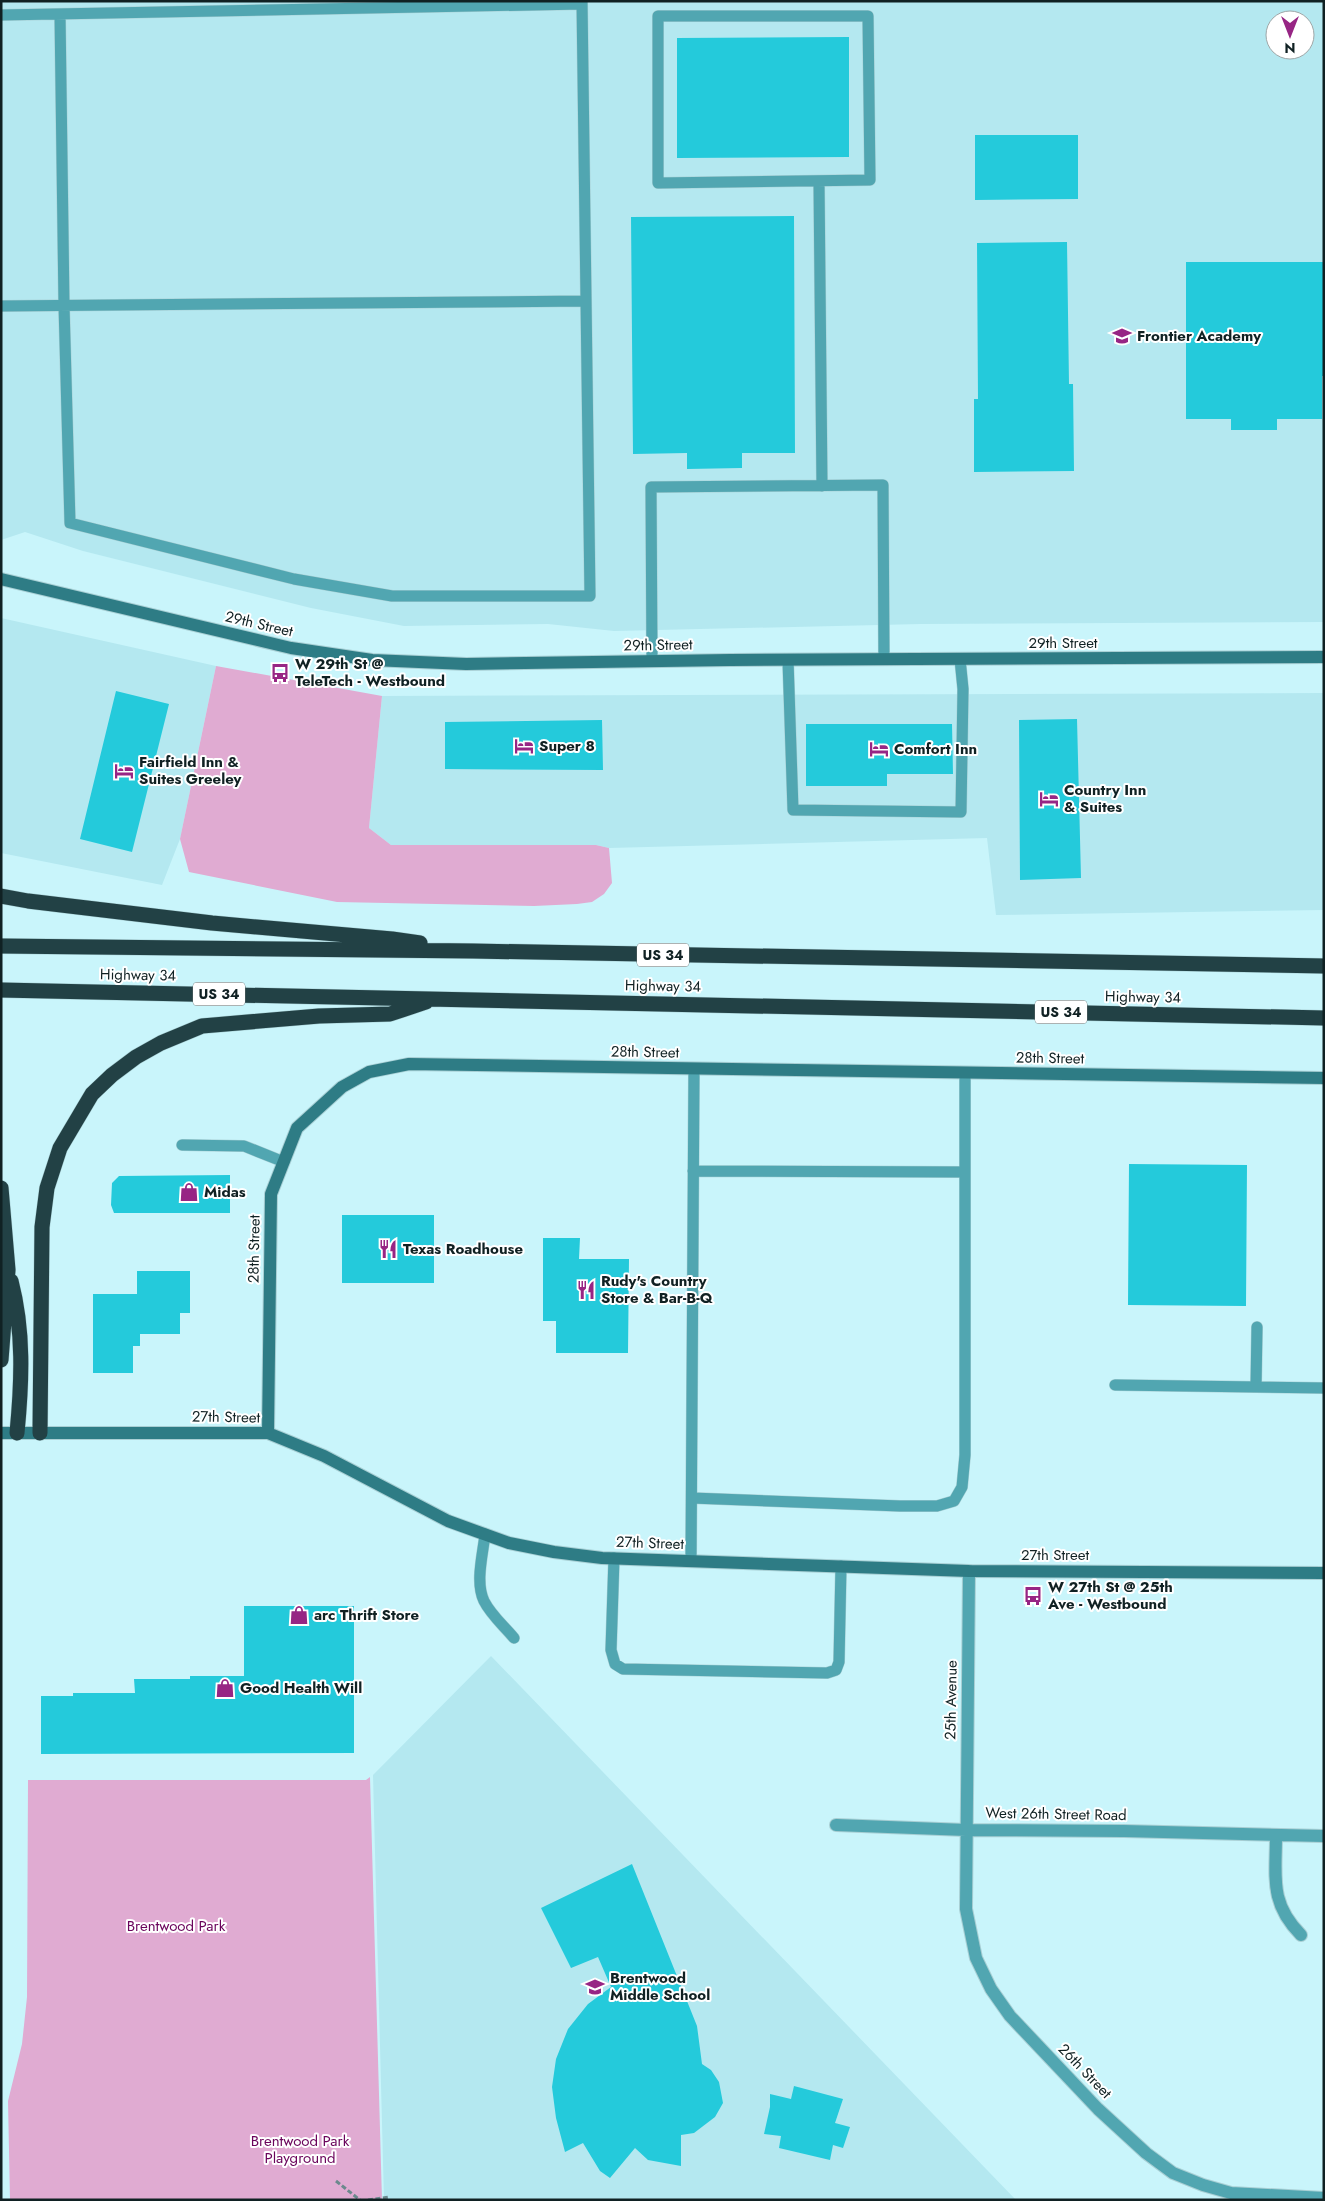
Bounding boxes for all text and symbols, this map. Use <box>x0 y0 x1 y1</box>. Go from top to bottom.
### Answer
north arrow <box>1265 10 1315 60</box>
text: N <box>1284 38 1296 58</box>
school or university icon: Frontier Academy <box>1111 325 1133 347</box>
place label: Frontier Academy <box>1137 325 1261 347</box>
street label: 29th Street <box>223 606 295 643</box>
street label: 29th Street <box>1029 632 1098 654</box>
street label: 29th Street <box>623 633 693 657</box>
place label: W 29th St @ TeleTech - Westbound <box>295 653 445 692</box>
bus stop icon: W 29th St @ TeleTech - Westbound <box>269 662 291 684</box>
hotel icon: Super 8 <box>513 735 535 757</box>
place label: Super 8 <box>539 735 595 757</box>
hotel icon: Comfort Inn <box>868 738 890 760</box>
place label: Comfort Inn <box>894 738 977 760</box>
place label: Fairfield Inn & Suites Greeley <box>139 751 242 790</box>
hotel icon: Fairfield Inn & Suites Greeley <box>113 760 135 782</box>
place label: Country Inn & Suites <box>1064 779 1146 818</box>
hotel icon: Country Inn & Suites <box>1038 788 1060 810</box>
road number: US 34 <box>637 944 689 966</box>
street label: Highway 34 <box>100 963 177 987</box>
street label: Highway 34 <box>625 974 702 998</box>
road number: US 34 <box>193 982 245 1006</box>
street label: Highway 34 <box>1105 985 1182 1009</box>
road number: US 34 <box>1035 1000 1087 1024</box>
street label: 28th Street <box>611 1040 680 1064</box>
street label: 28th Street <box>1016 1046 1085 1070</box>
shop icon: Midas <box>178 1181 200 1203</box>
place label: Midas <box>204 1181 246 1203</box>
street label: 28th Street <box>242 1214 266 1283</box>
restaurant icon: Texas Roadhouse <box>377 1238 399 1260</box>
place label: Texas Roadhouse <box>403 1238 523 1260</box>
place label: Rudy's Country Store & Bar-B-Q <box>601 1270 714 1309</box>
restaurant icon: Rudy's Country Store & Bar-B-Q <box>575 1279 597 1301</box>
street label: 27th Street <box>192 1405 261 1429</box>
street label: 27th Street <box>616 1531 685 1555</box>
street label: 27th Street <box>1021 1544 1089 1566</box>
place label: W 27th St @ 25th Ave - Westbound <box>1047 1576 1173 1615</box>
bus stop icon: W 27th St @ 25th Ave - Westbound <box>1022 1585 1044 1607</box>
shop icon: arc Thrift Store <box>288 1604 310 1626</box>
place label: arc Thrift Store <box>314 1604 420 1626</box>
street label: 25th Avenue <box>939 1660 963 1740</box>
shop icon: Good Health Will <box>214 1677 236 1699</box>
place label: Good Health Will <box>240 1677 362 1699</box>
street label: West 26th Street Road <box>985 1802 1127 1826</box>
park label: Brentwood Park <box>127 1915 226 1937</box>
place label: Brentwood Middle School <box>610 1967 710 2006</box>
school or university icon: Brentwood Middle School <box>584 1976 606 1998</box>
street label: 26th Street <box>1053 2039 1117 2104</box>
park label: Brentwood Park Playground <box>251 2130 350 2169</box>

